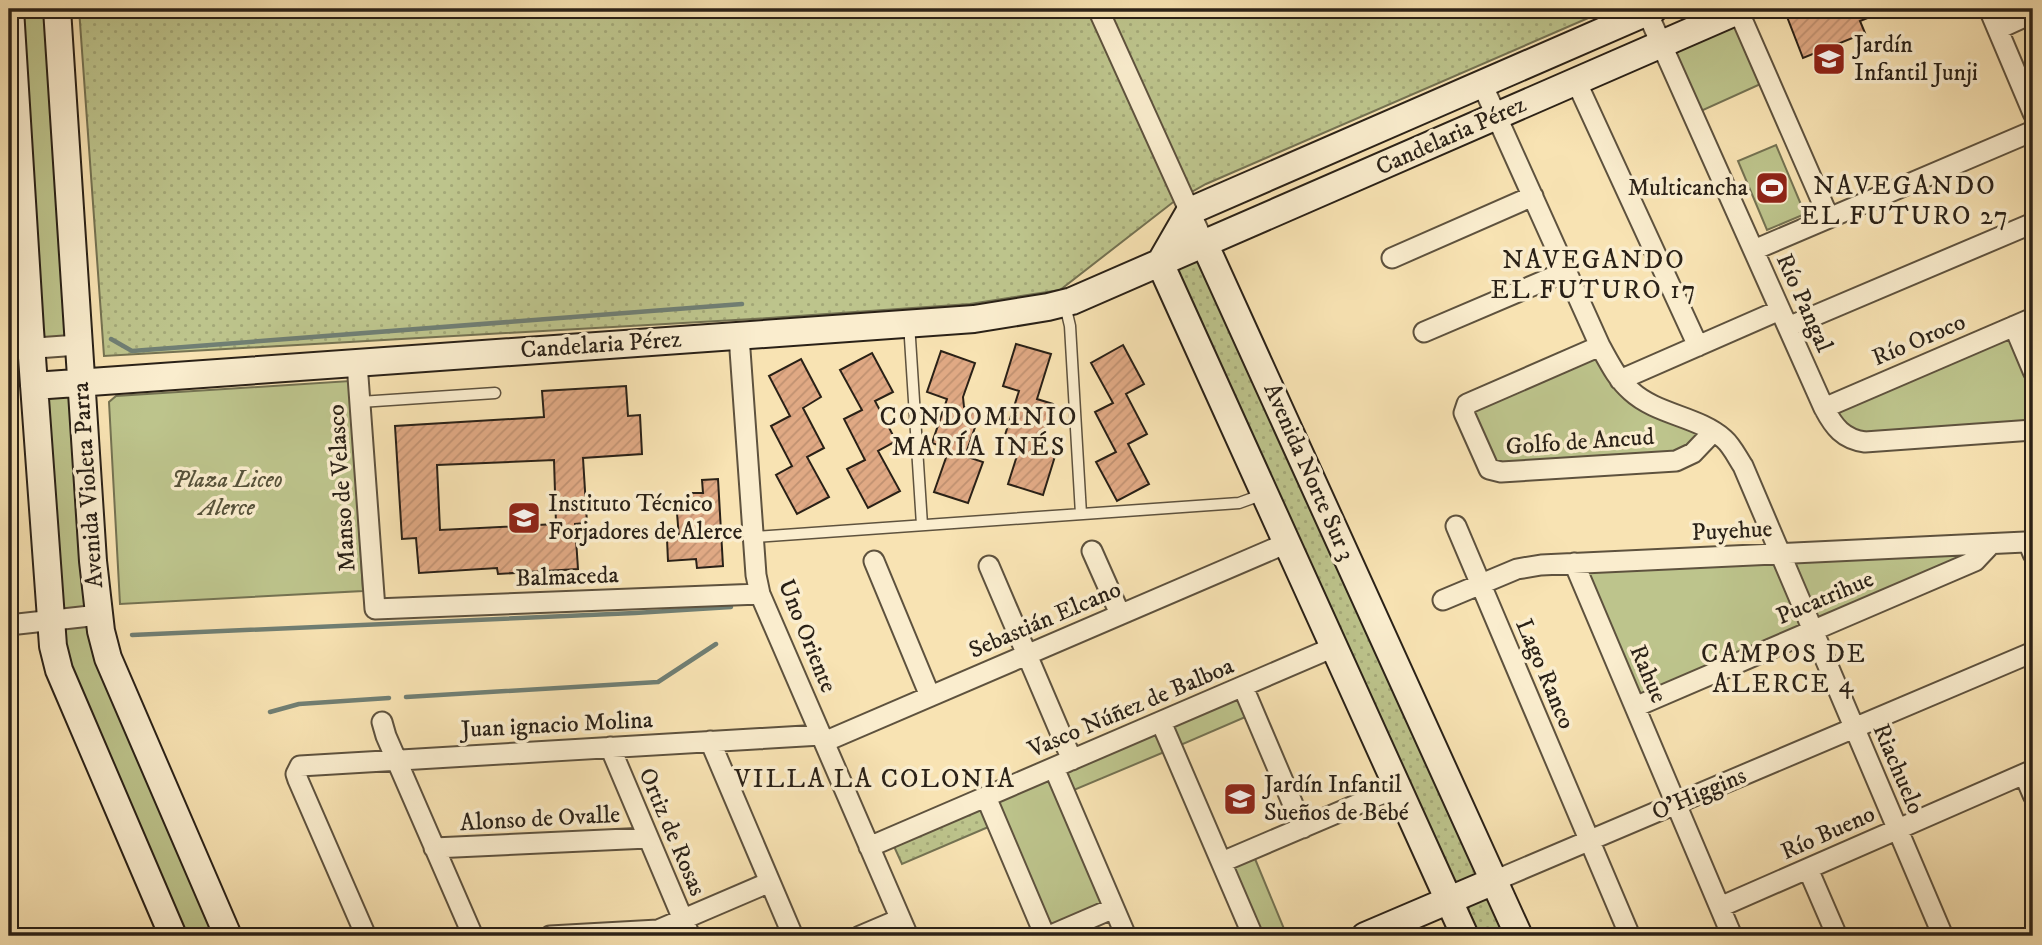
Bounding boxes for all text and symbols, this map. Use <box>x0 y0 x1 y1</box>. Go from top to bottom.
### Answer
place label: Jardín Infantil Junji <box>1852 30 1978 88</box>
school or university icon: Jardín Infantil Junji <box>1810 40 1848 78</box>
street label: Candelaria Pérez <box>1371 89 1531 182</box>
sports icon: Multicancha <box>1753 169 1791 207</box>
district label: NAVEGANDO EL FUTURO 27 <box>1800 170 2010 233</box>
place label: Multicancha <box>1628 173 1749 203</box>
district label: NAVEGANDO EL FUTURO 17 <box>1491 244 1697 307</box>
street label: Río Pangal <box>1769 249 1839 358</box>
street label: Río Oroco <box>1868 307 1970 373</box>
street label: Candelaria Pérez <box>520 324 683 366</box>
street label: Avenida Norte Sur 3 <box>1256 379 1362 565</box>
street label: Avenida Violeta Parra <box>66 380 110 589</box>
district label: CONDOMINIO MARÍA INÉS <box>880 401 1078 464</box>
street label: Manso de Velasco <box>321 403 363 573</box>
street label: Golfo de Ancud <box>1505 422 1655 462</box>
park label: Plaza Liceo Alerce <box>171 465 283 523</box>
place label: Instituto Técnico Forjadores de Alerce <box>548 489 743 547</box>
school or university icon: Instituto Técnico Forjadores de Alerce <box>505 499 543 537</box>
street label: Puyehue <box>1691 514 1773 548</box>
street label: Balmaceda <box>515 560 620 594</box>
street label: Pucatrihue <box>1772 564 1878 632</box>
street label: Sebastián Elcano <box>964 574 1126 666</box>
street label: Uno Oriente <box>771 575 843 697</box>
street label: Lago Ranco <box>1508 614 1582 734</box>
district label: CAMPOS DE ALERCE 4 <box>1701 638 1867 701</box>
street label: Rahue <box>1622 640 1674 708</box>
street label: Vasco Núñez de Balboa <box>1023 651 1239 765</box>
street label: Juan ignacio Molina <box>458 705 654 745</box>
street label: Riachuelo <box>1866 719 1930 819</box>
street label: O'Higgins <box>1647 761 1751 827</box>
street label: Ortiz de Rosas <box>632 763 712 901</box>
district label: VILLA LA COLONIA <box>733 763 1016 796</box>
place label: Jardín Infantil Sueños de Bebé <box>1262 770 1409 828</box>
school or university icon: Jardín Infantil Sueños de Bebé <box>1221 780 1259 818</box>
street label: Río Bueno <box>1776 799 1880 867</box>
street label: Alonso de Ovalle <box>459 800 621 838</box>

